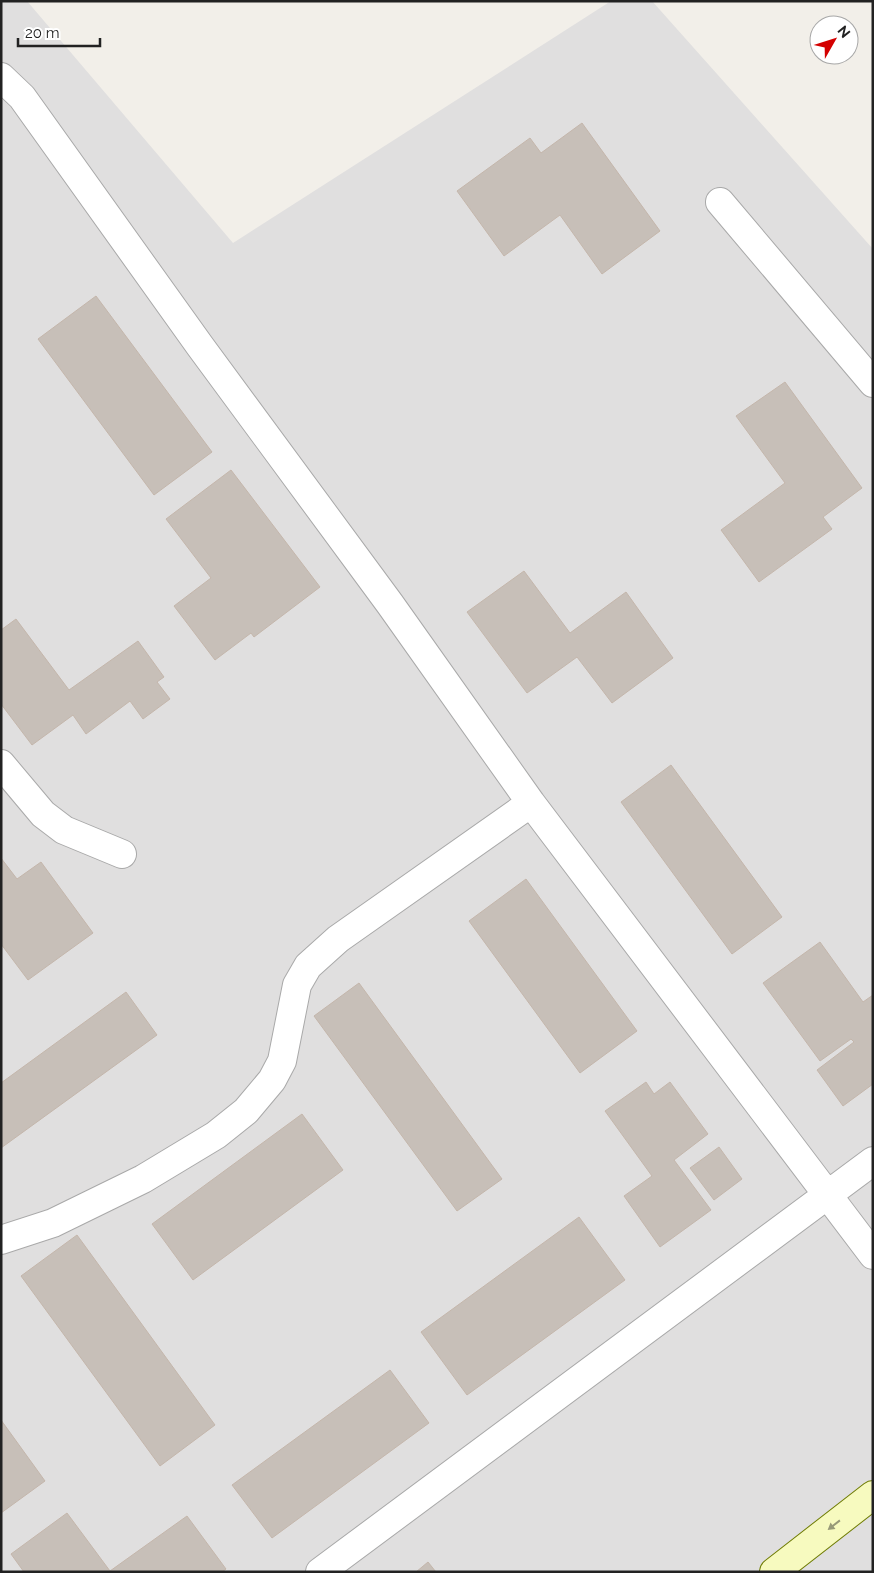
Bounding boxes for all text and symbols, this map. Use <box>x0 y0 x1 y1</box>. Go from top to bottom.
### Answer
scale bar <box>18 15 100 47</box>
north arrow <box>809 15 859 65</box>
text: N <box>835 23 854 41</box>
text: 20 m <box>25 24 60 42</box>
one-way arrow <box>828 1519 841 1530</box>

